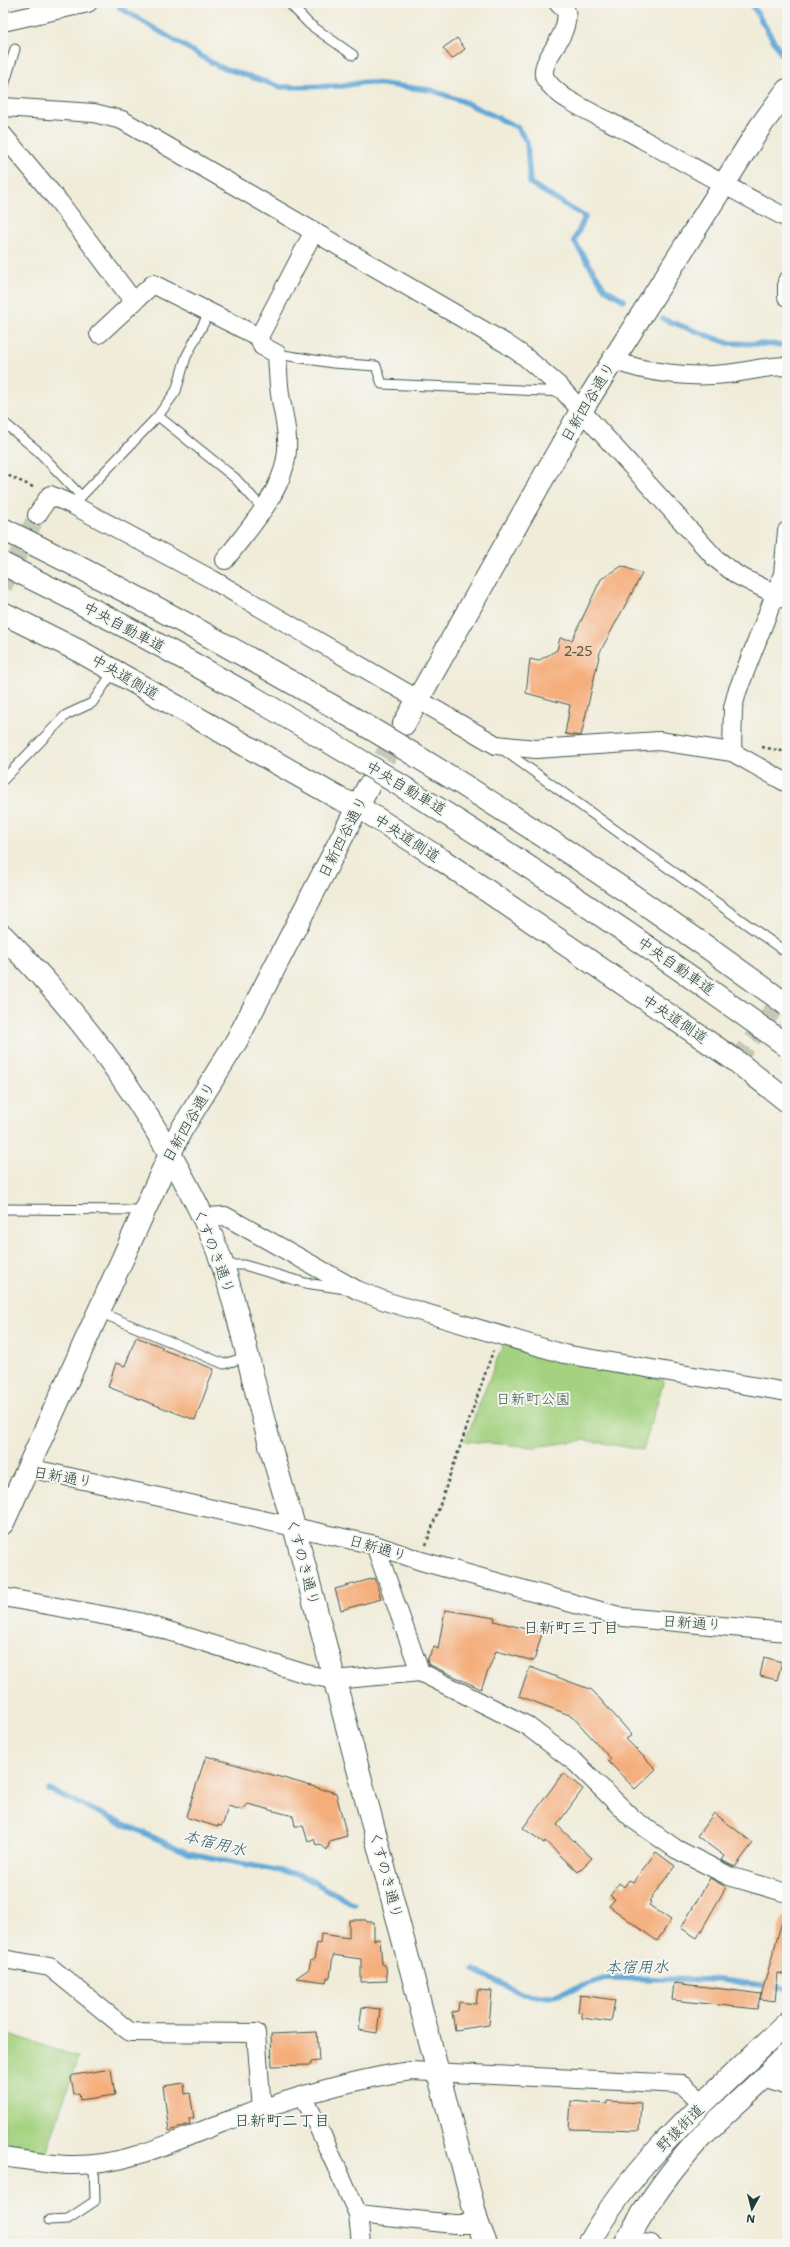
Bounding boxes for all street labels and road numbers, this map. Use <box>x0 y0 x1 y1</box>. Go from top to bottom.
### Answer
street label: 日新四谷通り <box>556 358 620 446</box>
street label: 中央自動車道 <box>80 597 168 657</box>
street label: 中央道側道 <box>88 650 162 704</box>
street label: 中央自動車道 <box>362 756 450 820</box>
street label: 日新四谷通り <box>314 792 372 882</box>
street label: 中央道側道 <box>370 809 444 867</box>
street label: 中央自動車道 <box>633 932 719 1000</box>
street label: 中央道側道 <box>638 990 712 1048</box>
street label: 日新四谷通り <box>158 1078 220 1166</box>
street label: くすのき通り <box>189 1205 239 1297</box>
street label: 日新通り <box>32 1462 94 1492</box>
street label: くすのき通り <box>282 1516 324 1608</box>
street label: 日新通り <box>346 1530 410 1566</box>
street label: 日新通り <box>661 1611 723 1635</box>
street label: くすのき通り <box>365 1829 407 1921</box>
street label: 野猿街道 <box>652 2100 708 2156</box>

